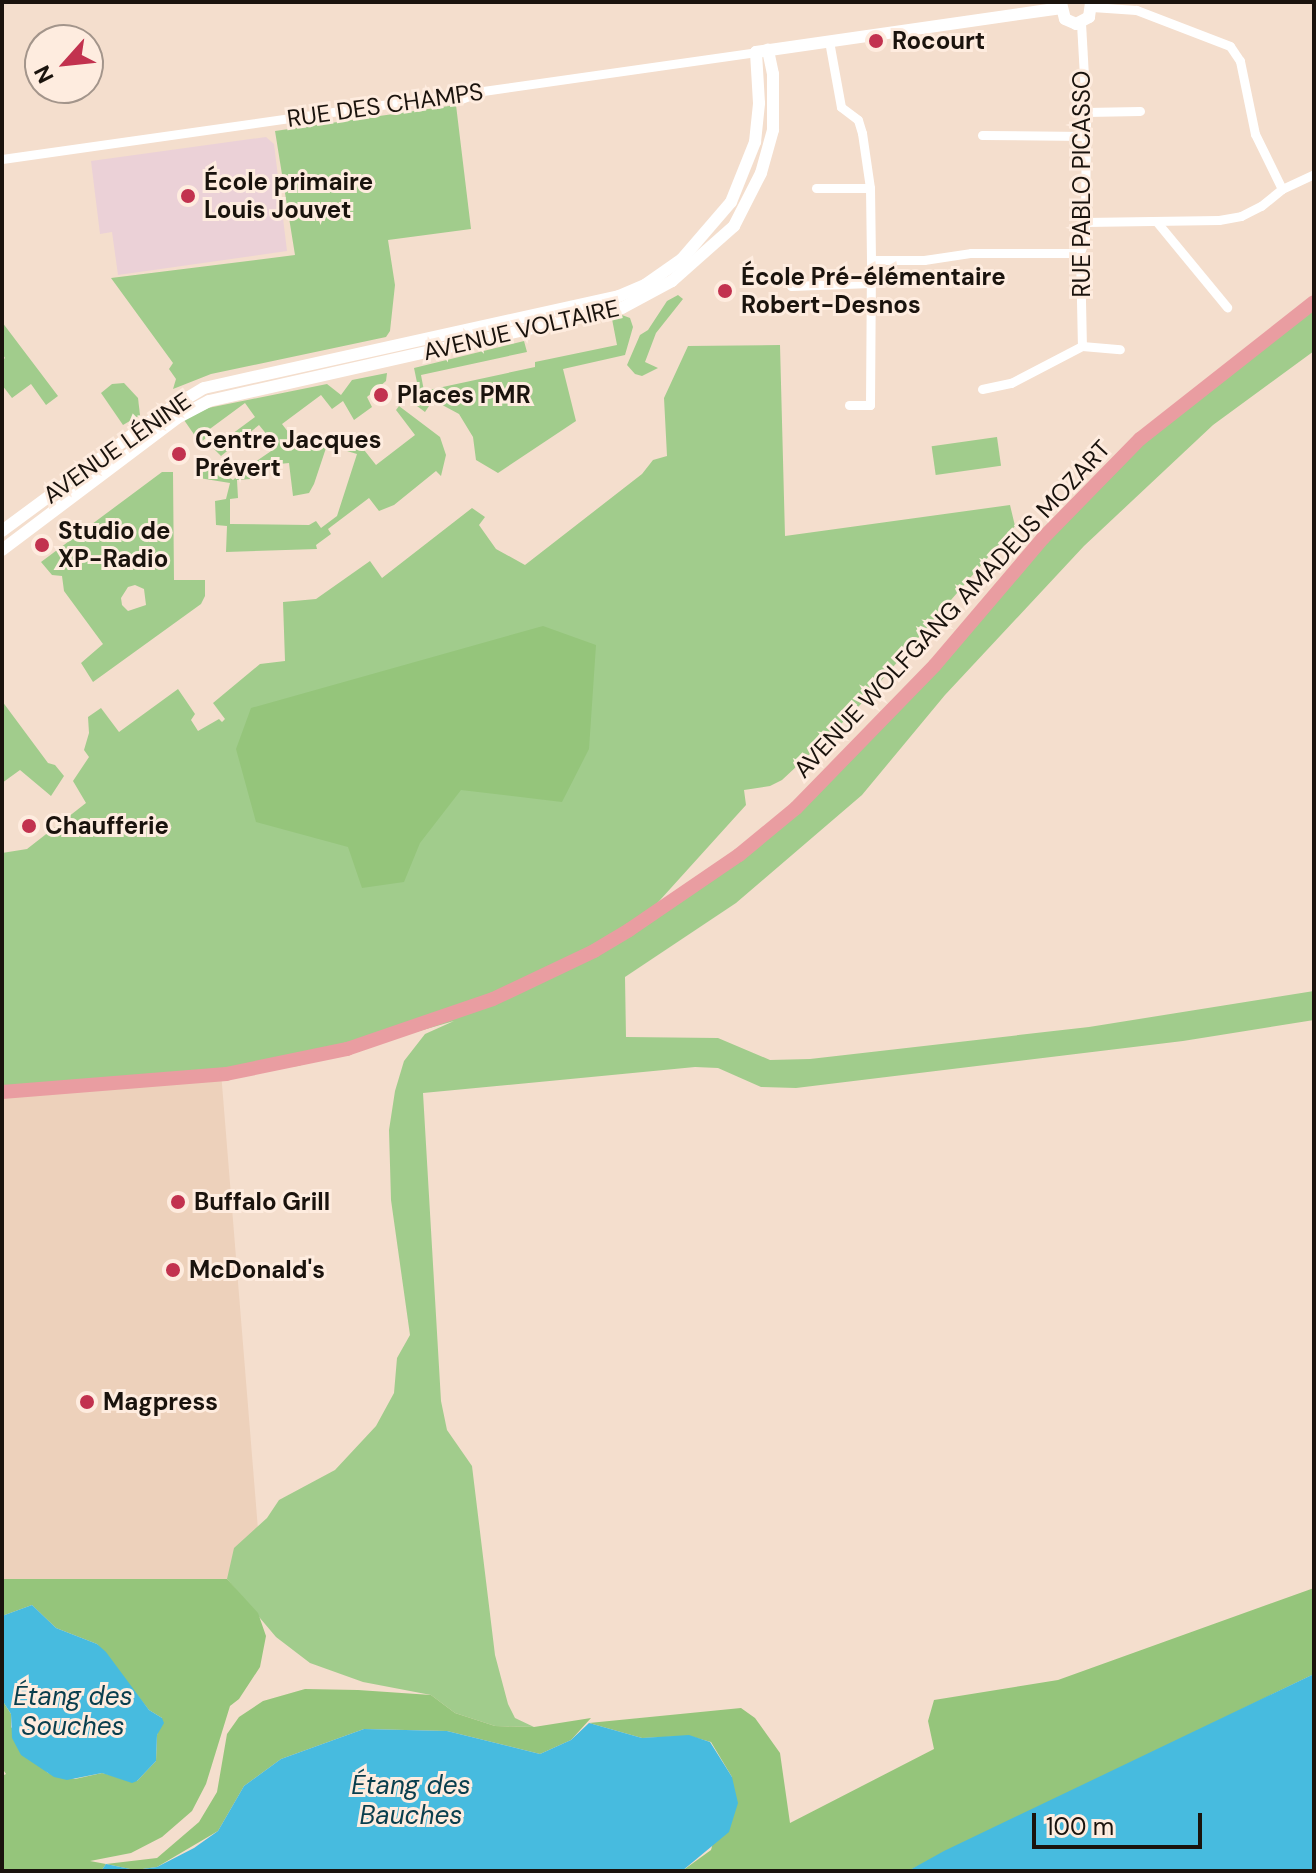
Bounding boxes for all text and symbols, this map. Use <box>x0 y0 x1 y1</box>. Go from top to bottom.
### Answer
north arrow <box>24 24 104 104</box>
place label: Rocourt <box>892 27 985 55</box>
marker: Rocourt <box>867 32 885 50</box>
text: N <box>27 60 61 88</box>
street label: RUE PABLO PICASSO <box>1068 71 1096 297</box>
street label: RUE DES CHAMPS <box>285 77 485 133</box>
place label: École primaire Louis Jouvet <box>204 168 373 224</box>
marker: École primaire Louis Jouvet <box>179 187 197 205</box>
place label: École Pré-élémentaire Robert-Desnos <box>741 263 1006 319</box>
marker: École Pré-élémentaire Robert-Desnos <box>716 282 734 300</box>
street label: AVENUE VOLTAIRE <box>420 293 622 367</box>
place label: Places PMR <box>397 381 531 409</box>
street label: AVENUE LÉNINE <box>37 386 197 510</box>
marker: Places PMR <box>372 386 390 404</box>
place label: Centre Jacques Prévert <box>195 426 381 482</box>
street label: AVENUE WOLFGANG AMADEUS MOZART <box>788 434 1116 784</box>
marker: Centre Jacques Prévert <box>170 445 188 463</box>
place label: Studio de XP-Radio <box>58 517 170 573</box>
marker: Studio de XP-Radio <box>33 536 51 554</box>
place label: Chaufferie <box>45 812 169 840</box>
marker: Chaufferie <box>20 817 38 835</box>
place label: Buffalo Grill <box>194 1188 330 1216</box>
marker: Buffalo Grill <box>169 1193 187 1211</box>
place label: McDonald's <box>189 1256 325 1284</box>
marker: McDonald's <box>164 1261 182 1279</box>
place label: Magpress <box>103 1388 218 1416</box>
marker: Magpress <box>78 1393 96 1411</box>
water label: Étang des Souches <box>13 1681 133 1742</box>
water label: Étang des Bauches <box>351 1770 471 1832</box>
scale bar <box>1036 1797 1206 1847</box>
text: 100 m <box>1046 1811 1114 1842</box>

